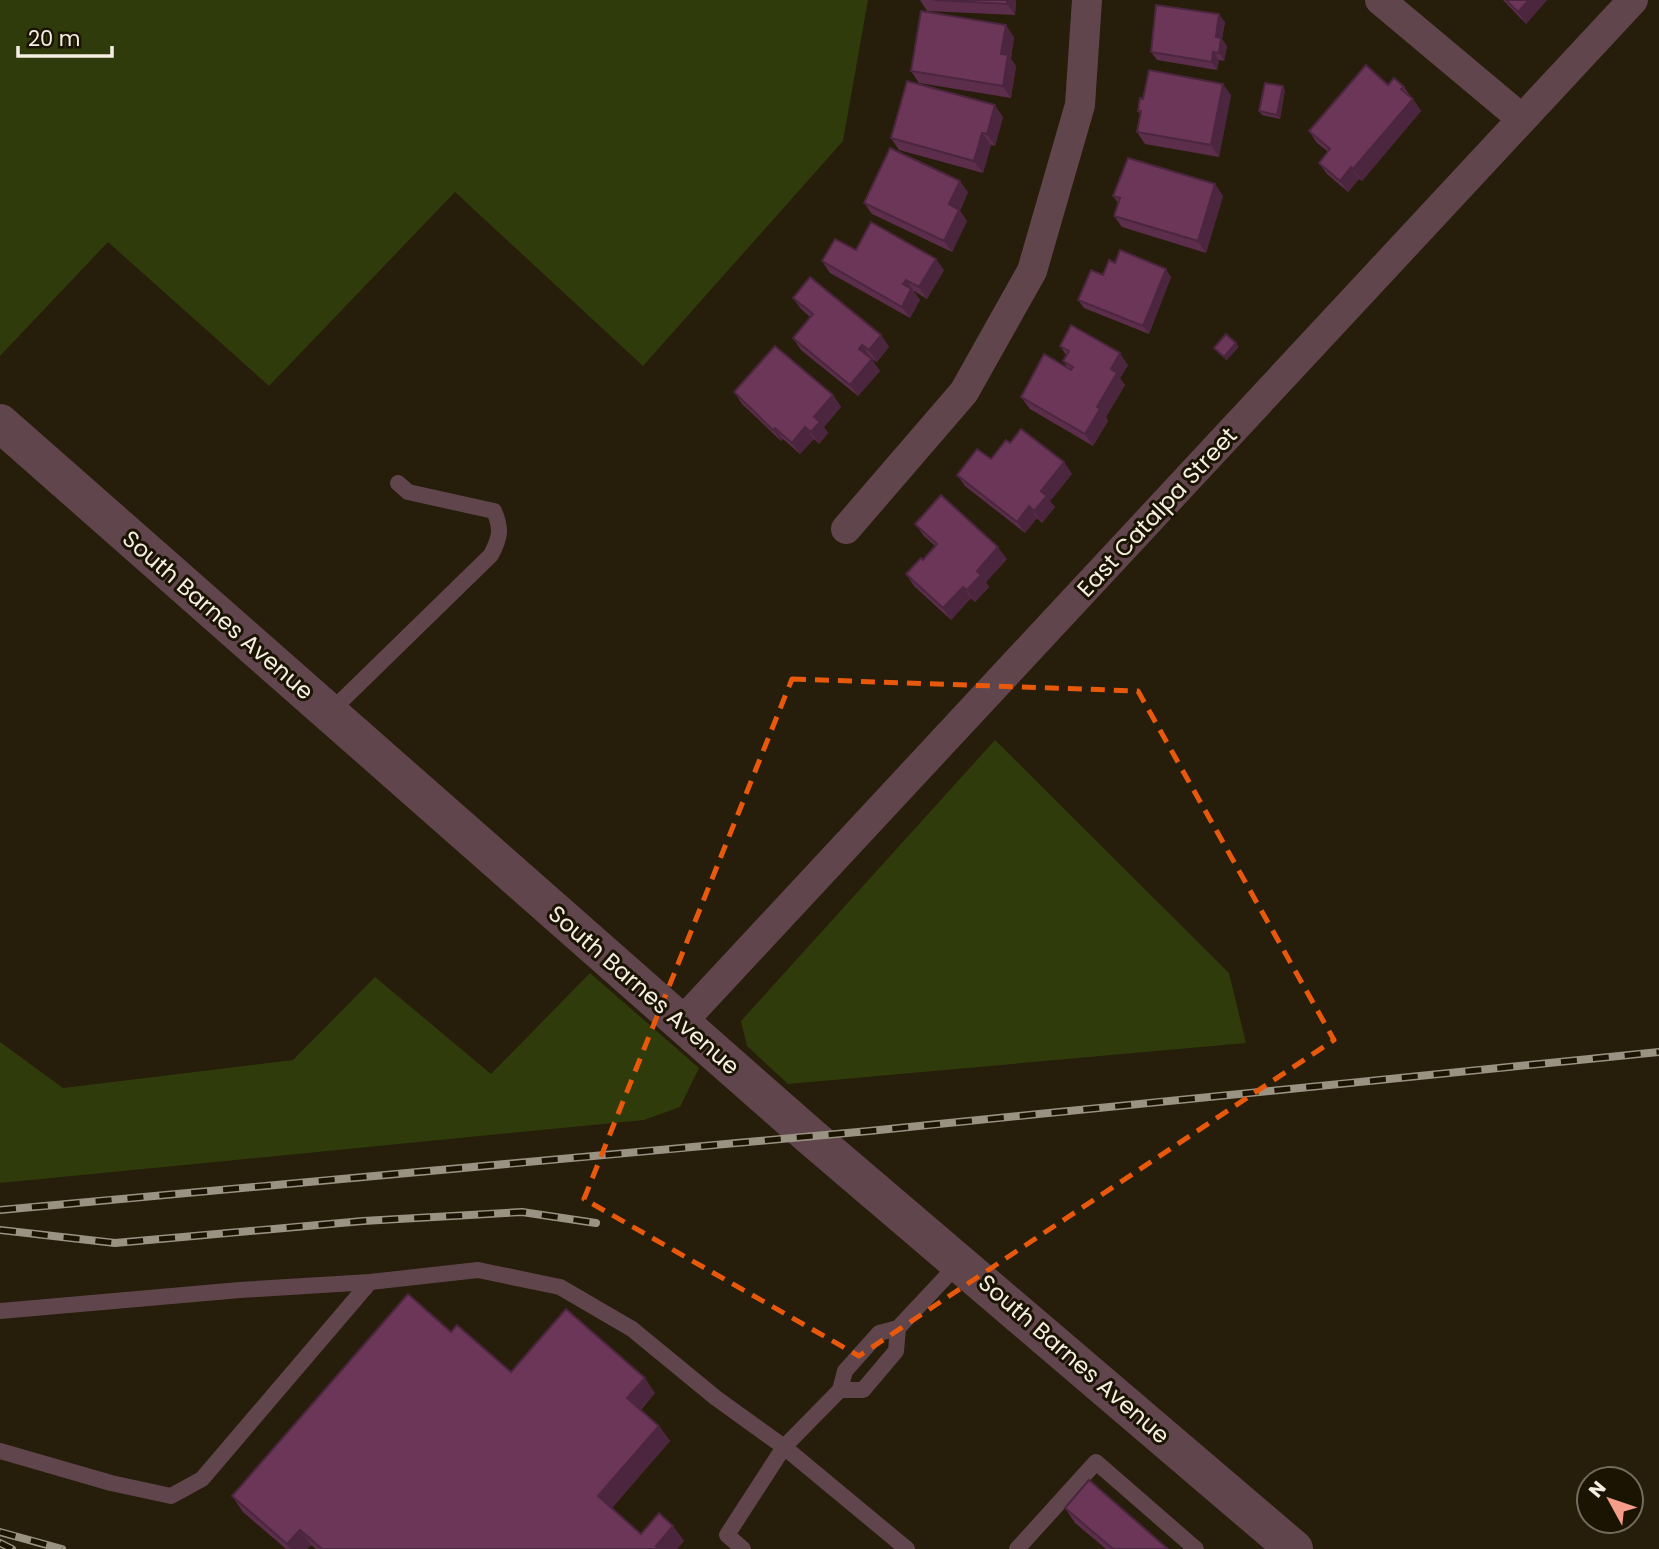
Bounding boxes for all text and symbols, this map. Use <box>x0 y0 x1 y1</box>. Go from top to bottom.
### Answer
scale bar <box>18 14 112 58</box>
text: 20 m <box>28 24 81 53</box>
street label: East Catalpa Street <box>1070 420 1244 604</box>
street label: South Barnes Avenue <box>115 523 321 707</box>
street label: South Barnes Avenue <box>541 898 747 1082</box>
street label: South Barnes Avenue <box>971 1267 1177 1451</box>
north arrow <box>1575 1465 1645 1535</box>
text: N <box>1582 1475 1612 1504</box>

